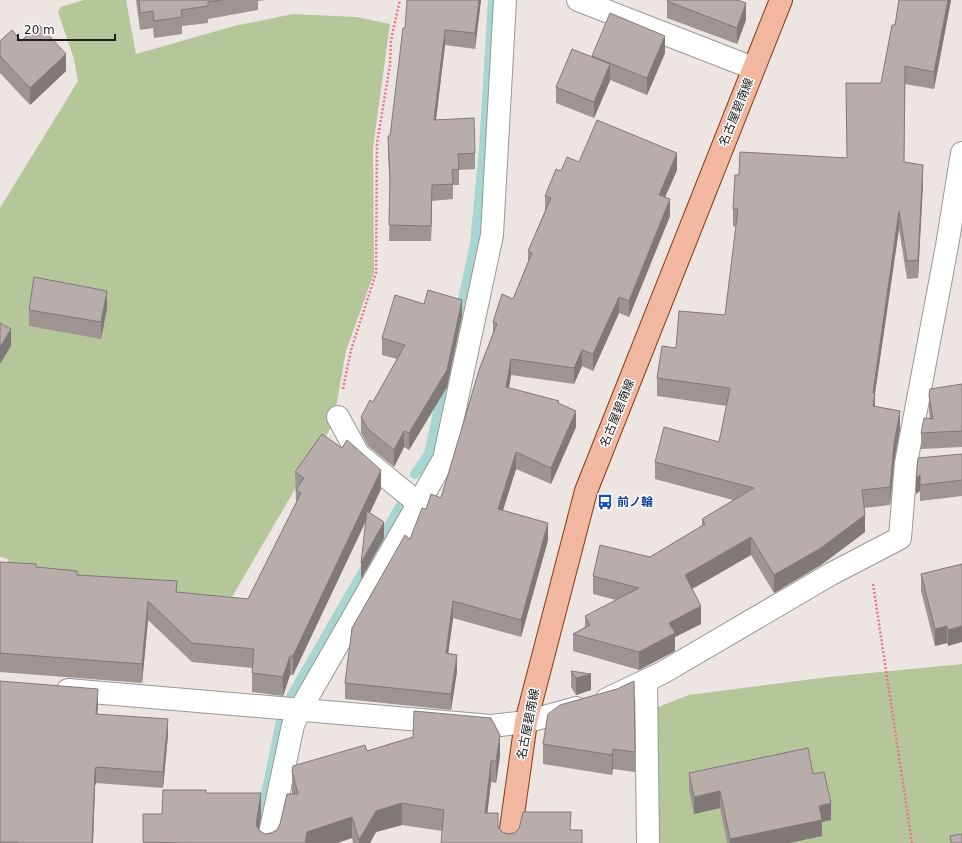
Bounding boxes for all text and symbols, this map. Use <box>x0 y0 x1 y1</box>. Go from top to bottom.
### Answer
scale bar <box>18 16 115 42</box>
text: 20 m <box>24 23 55 37</box>
street label: 名古屋碧南線 <box>716 76 756 148</box>
street label: 名古屋碧南線 <box>597 377 637 449</box>
bus stop icon: 前ノ輪 <box>596 493 614 511</box>
place label: 前ノ輪 <box>617 495 653 509</box>
street label: 名古屋碧南線 <box>514 687 542 761</box>

